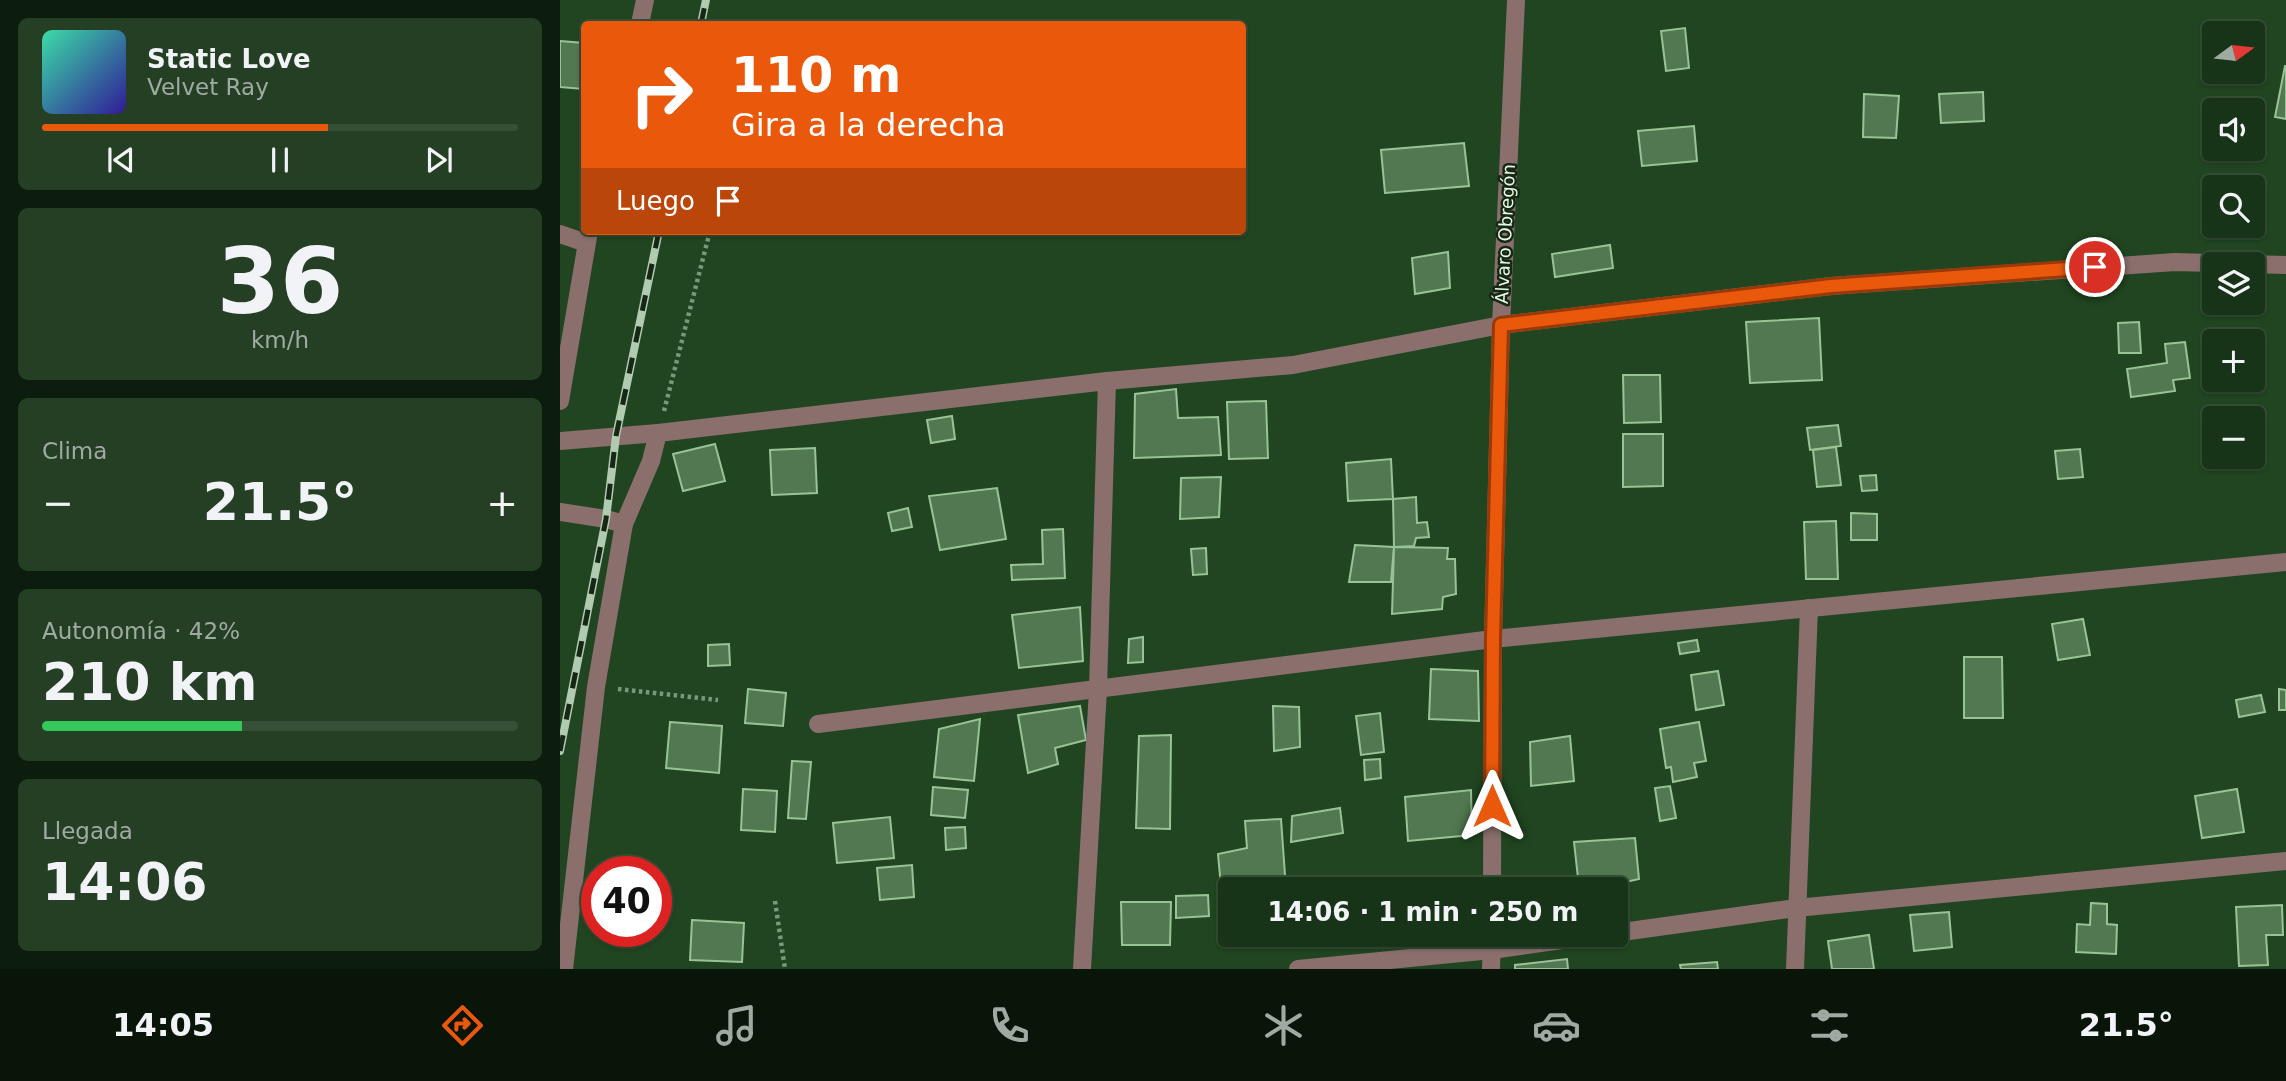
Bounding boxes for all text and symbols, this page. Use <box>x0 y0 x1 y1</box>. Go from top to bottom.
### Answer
north arrow <box>2202 21 2264 84</box>
map controls <box>2202 21 2265 469</box>
text: Static Love <box>147 44 311 74</box>
text: 110 m <box>731 47 901 104</box>
icon: right <box>616 49 707 140</box>
text: Velvet Ray <box>147 74 269 100</box>
button: sound <box>2202 98 2265 161</box>
text: Gira a la derecha <box>731 106 1006 144</box>
icon: previous <box>102 141 140 179</box>
icon: pause <box>261 141 299 179</box>
icon: next <box>420 141 458 179</box>
street label: Álvaro Obregón <box>1491 163 1519 305</box>
button: search <box>2202 175 2265 238</box>
icon: arrive <box>709 182 747 220</box>
text: Luego <box>616 186 695 216</box>
text: 36 <box>217 229 343 334</box>
pin <box>2065 237 2125 297</box>
icon: arrive <box>2076 248 2114 286</box>
button: layers <box>2202 252 2265 315</box>
text: km/h <box>251 327 309 353</box>
button: + <box>2202 329 2265 392</box>
button: − <box>2202 406 2265 469</box>
text: Clima <box>42 438 107 464</box>
text: 21.5° <box>203 472 357 532</box>
text: − <box>42 481 74 525</box>
text: + <box>486 481 518 525</box>
text: Autonomía · 42% <box>42 618 240 644</box>
text: 210 km <box>42 652 257 712</box>
position arrow <box>1455 769 1529 843</box>
text: Llegada <box>42 818 133 844</box>
text: 14:06 <box>42 852 208 912</box>
speed limit sign: 40 <box>581 856 672 947</box>
text: 14:06 · 1 min · 250 m <box>1268 897 1578 927</box>
icon: directions <box>438 1001 487 1050</box>
icon: music <box>712 1001 761 1050</box>
icon: phone <box>985 1001 1034 1050</box>
icon: climate <box>1259 1001 1308 1050</box>
icon: car <box>1532 1001 1581 1050</box>
icon: filters <box>1805 1001 1854 1050</box>
text: 14:05 <box>112 1006 214 1044</box>
text: 21.5° <box>2079 1006 2174 1044</box>

